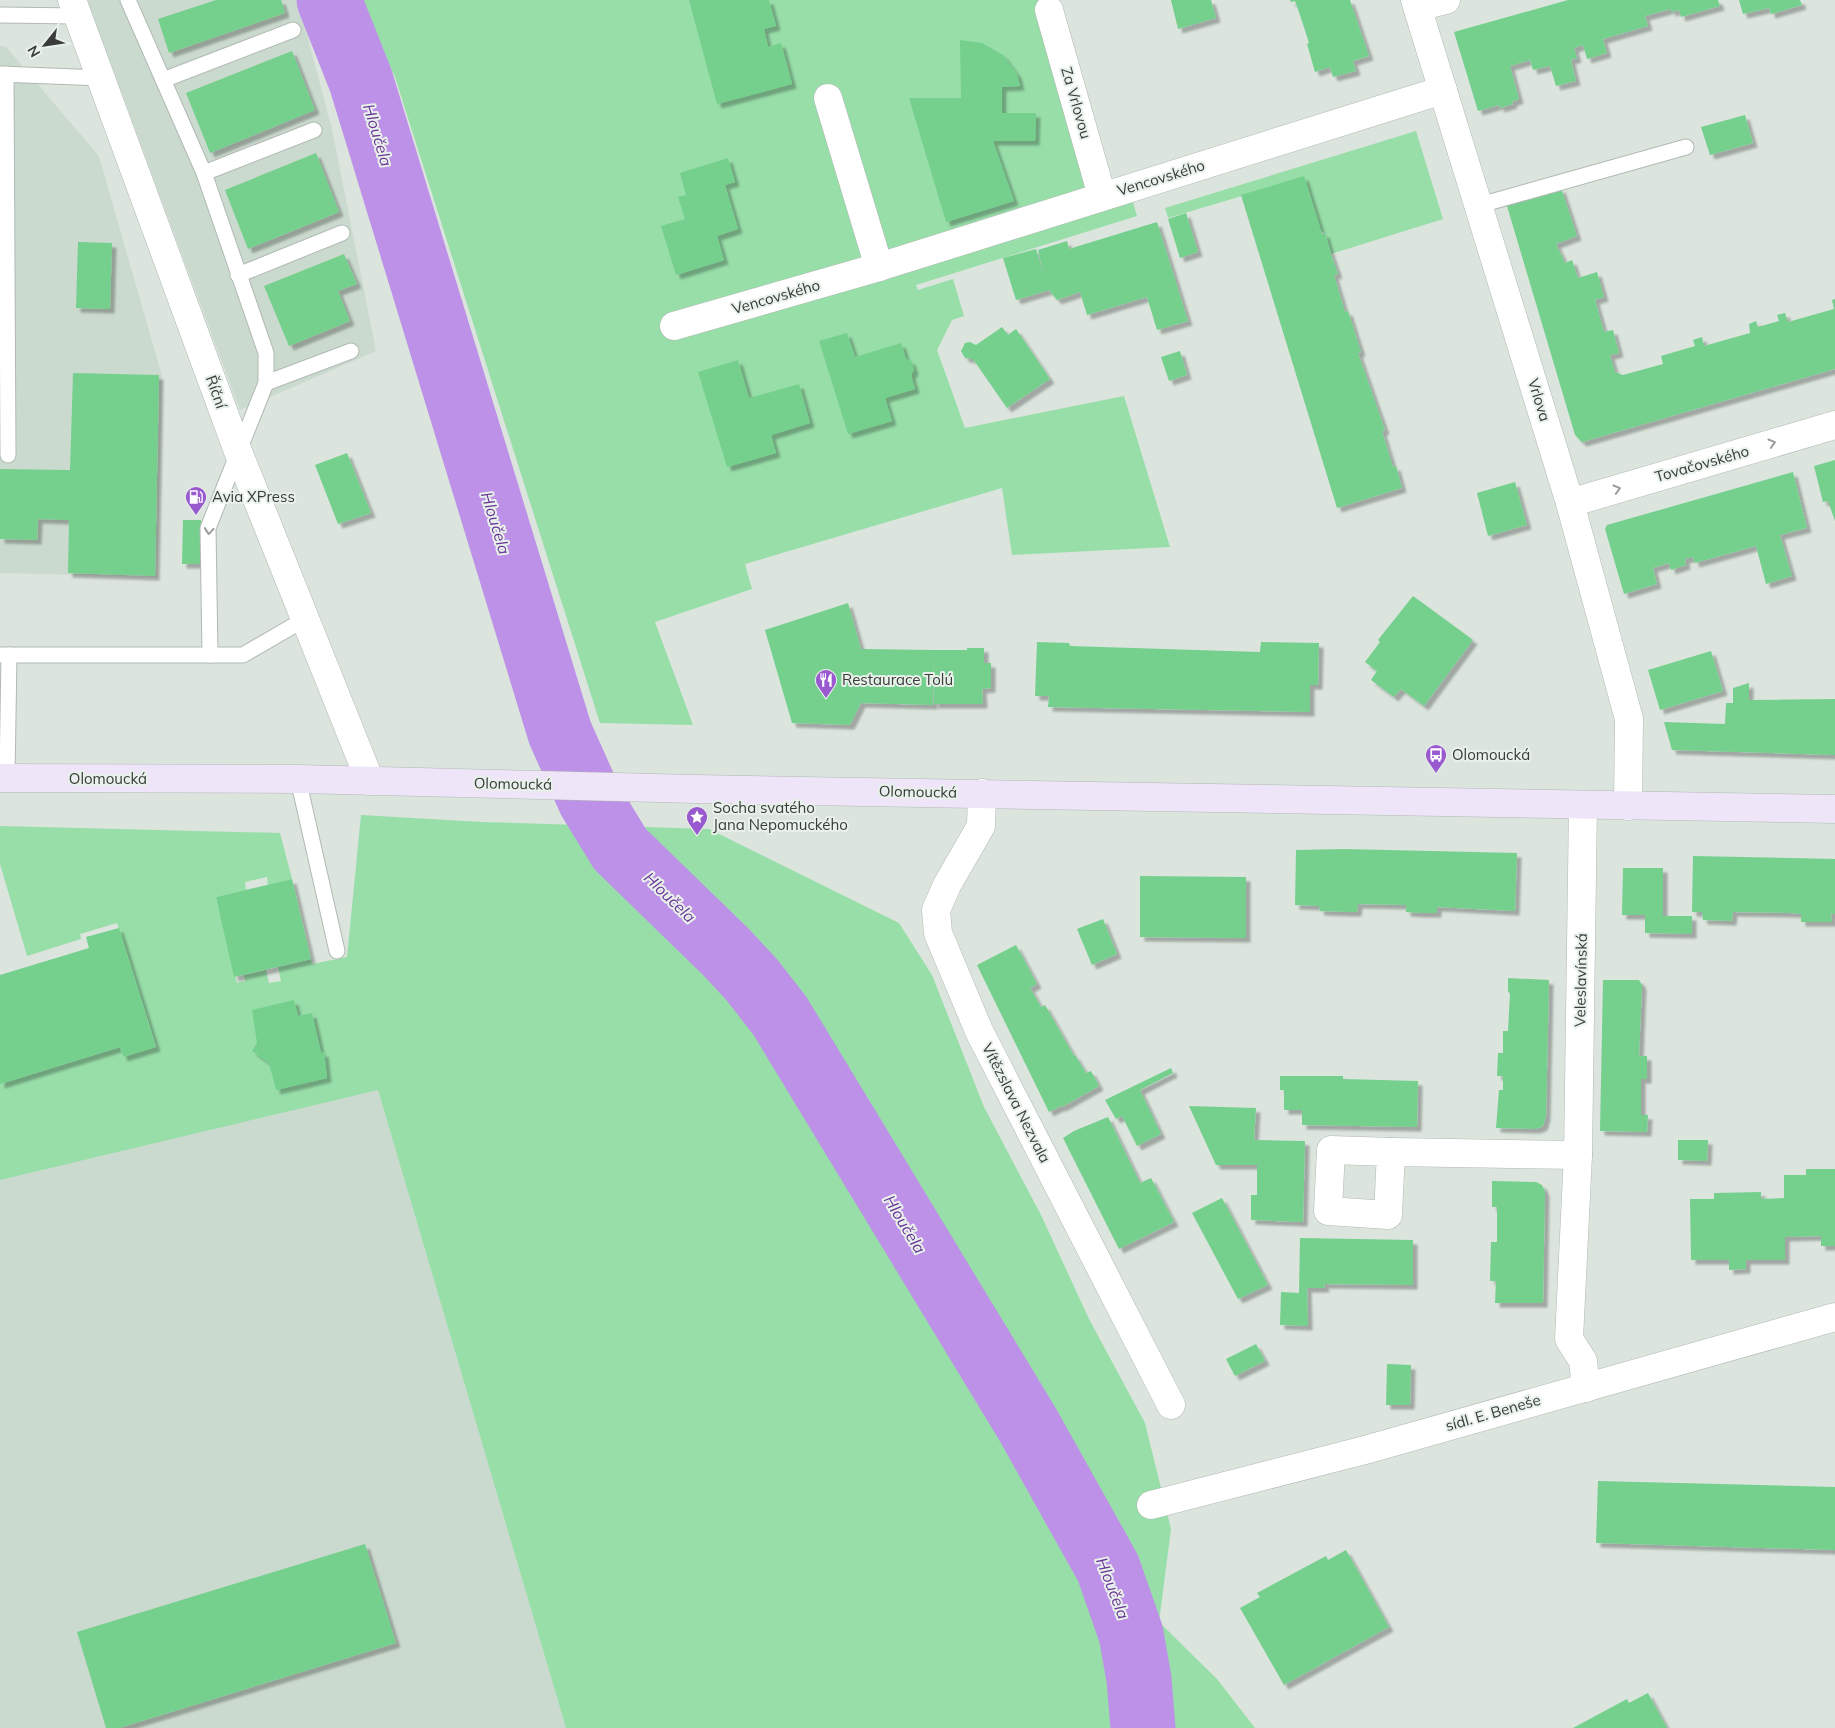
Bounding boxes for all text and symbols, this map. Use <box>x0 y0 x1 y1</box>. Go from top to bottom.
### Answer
north arrow <box>20 20 70 70</box>
text: N <box>23 42 44 61</box>
street label: Za Vrlovou <box>1057 65 1096 141</box>
water label: Hloučela <box>359 101 397 169</box>
street label: Vencovského <box>1115 155 1207 200</box>
street label: Vencovského <box>730 275 822 318</box>
street label: Říční <box>202 373 232 412</box>
street label: Vrlova <box>1524 376 1555 424</box>
one-way arrow <box>1768 439 1776 449</box>
street label: Tovačovského <box>1653 441 1751 486</box>
fuel station icon: Avia XPress <box>184 485 208 516</box>
one-way arrow <box>1612 485 1620 495</box>
place label: Avia XPress <box>212 487 295 506</box>
water label: Hloučela <box>477 489 515 557</box>
one-way arrow <box>203 528 214 536</box>
restaurant icon: Restaurace Tolú <box>814 668 838 699</box>
place label: Restaurace Tolú <box>842 670 953 689</box>
bus stop icon: Olomoucká <box>1424 743 1448 774</box>
place label: Olomoucká <box>1452 745 1530 764</box>
street label: Olomoucká <box>69 769 147 788</box>
street label: Olomoucká <box>474 773 552 794</box>
street label: Olomoucká <box>879 781 957 802</box>
place label: Socha svatého Jana Nepomuckého <box>713 798 848 834</box>
place icon: Socha svatého Jana Nepomuckého <box>685 805 709 836</box>
water label: Hloučela <box>640 867 700 927</box>
street label: Veleslavínská <box>1570 933 1591 1027</box>
street label: Vítězslava Nezvala <box>978 1040 1055 1166</box>
water label: Hloučela <box>880 1191 930 1257</box>
street label: sídl. E. Beneše <box>1443 1390 1543 1435</box>
water label: Hloučela <box>1092 1554 1134 1622</box>

